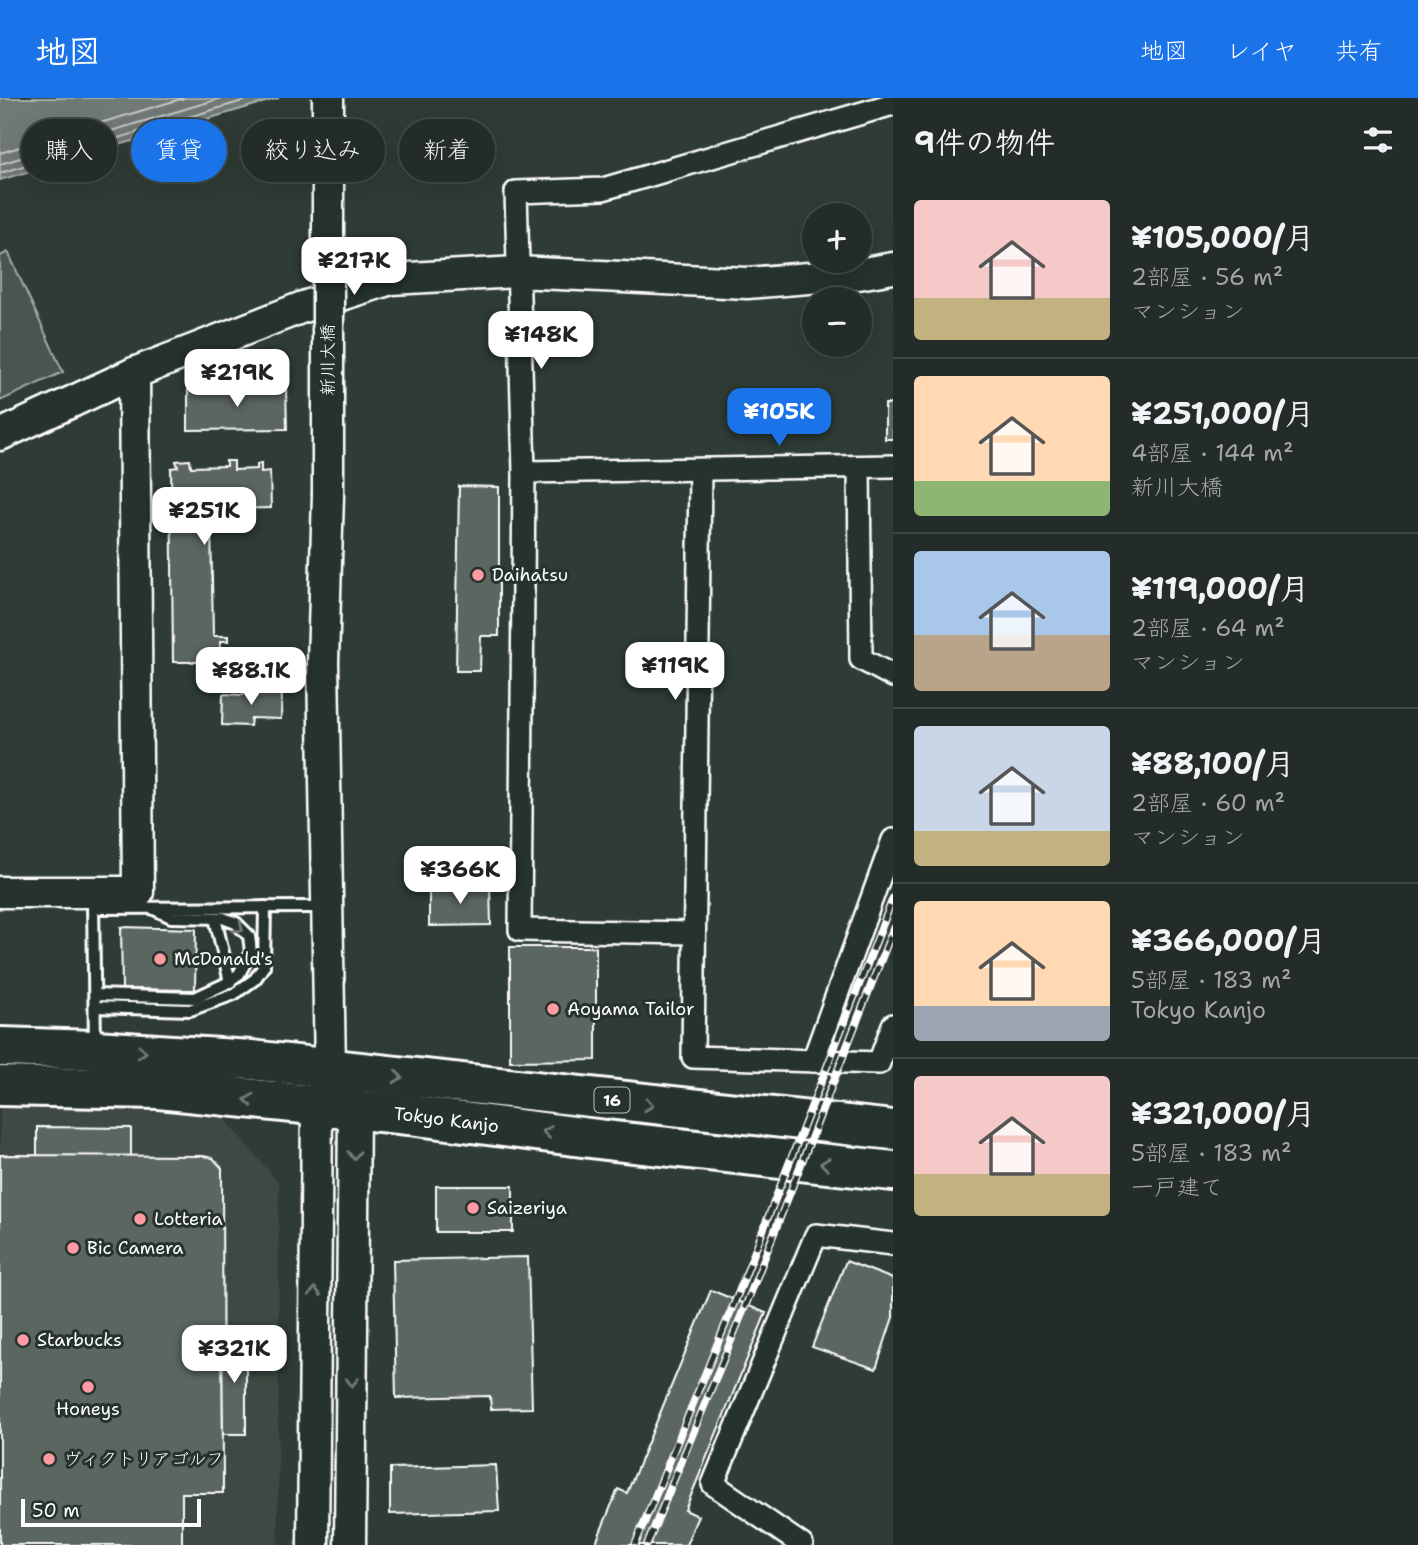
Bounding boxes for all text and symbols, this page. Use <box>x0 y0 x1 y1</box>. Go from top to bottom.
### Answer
text: 地図 <box>35 29 101 74</box>
text: 地図 <box>1140 35 1188 67</box>
text: レイヤ <box>1226 35 1297 67</box>
text: 共有 <box>1335 35 1383 67</box>
chip: 購入 <box>21 119 117 182</box>
chip: 賃貸 <box>131 119 227 182</box>
chip: 絞り込み <box>241 119 385 182</box>
chip: 新着 <box>399 119 495 182</box>
icon: filters <box>1359 121 1397 159</box>
text: 9件の物件 <box>914 122 1055 163</box>
map controls <box>802 203 872 357</box>
button: + <box>802 203 872 273</box>
text: ¥105,000/月 <box>1131 217 1314 258</box>
icon: home <box>970 228 1054 312</box>
pin: ¥217K <box>305 238 403 297</box>
text: ¥217K <box>317 245 391 275</box>
text: 2部屋 · 56 m² <box>1131 262 1283 292</box>
button: − <box>802 287 872 357</box>
text: マンション <box>1131 296 1245 326</box>
pin: ¥148K <box>492 312 590 371</box>
text: ¥148K <box>504 319 578 349</box>
street label: 新川大橋 <box>316 324 340 396</box>
pin: ¥219K <box>188 350 286 409</box>
text: ¥219K <box>200 357 274 387</box>
pin: ¥105K <box>730 388 828 448</box>
text: ¥251,000/月 <box>1131 393 1314 434</box>
text: ¥105K <box>743 396 815 426</box>
icon: home <box>970 404 1054 488</box>
text: 4部屋 · 144 m² <box>1131 438 1294 468</box>
text: 新川大橋 <box>1131 472 1223 502</box>
pin: ¥251K <box>155 488 253 547</box>
text: ¥251K <box>168 495 240 525</box>
place label: Daihatsu <box>492 563 568 587</box>
marker: Daihatsu <box>470 567 486 583</box>
text: ¥119,000/月 <box>1131 568 1309 609</box>
icon: home <box>970 579 1054 663</box>
text: 2部屋 · 64 m² <box>1131 613 1285 643</box>
pin: ¥119K <box>626 642 724 702</box>
text: マンション <box>1131 647 1245 677</box>
pin: ¥88.1K <box>194 648 308 707</box>
text: ¥119K <box>641 650 709 680</box>
text: ¥88.1K <box>212 655 290 685</box>
text: ¥88,100/月 <box>1131 743 1294 784</box>
icon: home <box>970 754 1054 838</box>
text: 2部屋 · 60 m² <box>1131 788 1285 818</box>
text: マンション <box>1131 822 1245 852</box>
pin: ¥366K <box>411 846 509 906</box>
text: ¥366K <box>420 854 500 884</box>
one-way arrow <box>231 920 244 933</box>
text: ¥366,000/月 <box>1131 920 1326 961</box>
icon: home <box>970 929 1054 1013</box>
place label: McDonald's <box>174 947 273 971</box>
marker: McDonald's <box>152 951 168 967</box>
text: 5部屋 · 183 m² <box>1131 965 1292 995</box>
text: Tokyo Kanjo <box>1131 995 1266 1025</box>
place label: Aoyama Tailor <box>567 997 695 1021</box>
marker: Aoyama Tailor <box>545 1001 561 1017</box>
one-way arrow <box>136 1044 147 1059</box>
one-way arrow <box>392 1069 404 1084</box>
road number: 16 <box>594 1088 630 1112</box>
one-way arrow <box>243 1092 255 1107</box>
text: ¥321,000/月 <box>1131 1093 1315 1134</box>
one-way arrow <box>643 1097 654 1112</box>
street label: Tokyo Kanjo <box>393 1101 500 1138</box>
icon: home <box>970 1104 1054 1188</box>
one-way arrow <box>541 1125 553 1140</box>
text: 5部屋 · 183 m² <box>1131 1138 1292 1168</box>
one-way arrow <box>346 1150 362 1161</box>
one-way arrow <box>819 1157 830 1172</box>
text: 一戸建て <box>1131 1172 1223 1202</box>
place label: Saizeriya <box>487 1196 567 1220</box>
marker: Saizeriya <box>465 1200 481 1216</box>
place label: Lotteria <box>154 1207 223 1231</box>
marker: Lotteria <box>132 1211 148 1227</box>
place label: Bic Camera <box>87 1236 183 1260</box>
marker: Bic Camera <box>65 1240 81 1256</box>
one-way arrow <box>307 1286 323 1296</box>
pin: ¥321K <box>185 1326 283 1385</box>
place label: Starbucks <box>37 1328 122 1352</box>
marker: Starbucks <box>15 1332 31 1348</box>
text: ¥321K <box>198 1333 270 1363</box>
one-way arrow <box>344 1378 360 1388</box>
marker: Honeys <box>80 1379 96 1395</box>
place label: Honeys <box>56 1397 120 1421</box>
place label: ヴィクトリアゴルフ <box>63 1447 224 1471</box>
marker: ヴィクトリアゴルフ <box>41 1451 57 1467</box>
scale bar <box>21 1496 201 1528</box>
text: 50 m <box>32 1498 80 1523</box>

